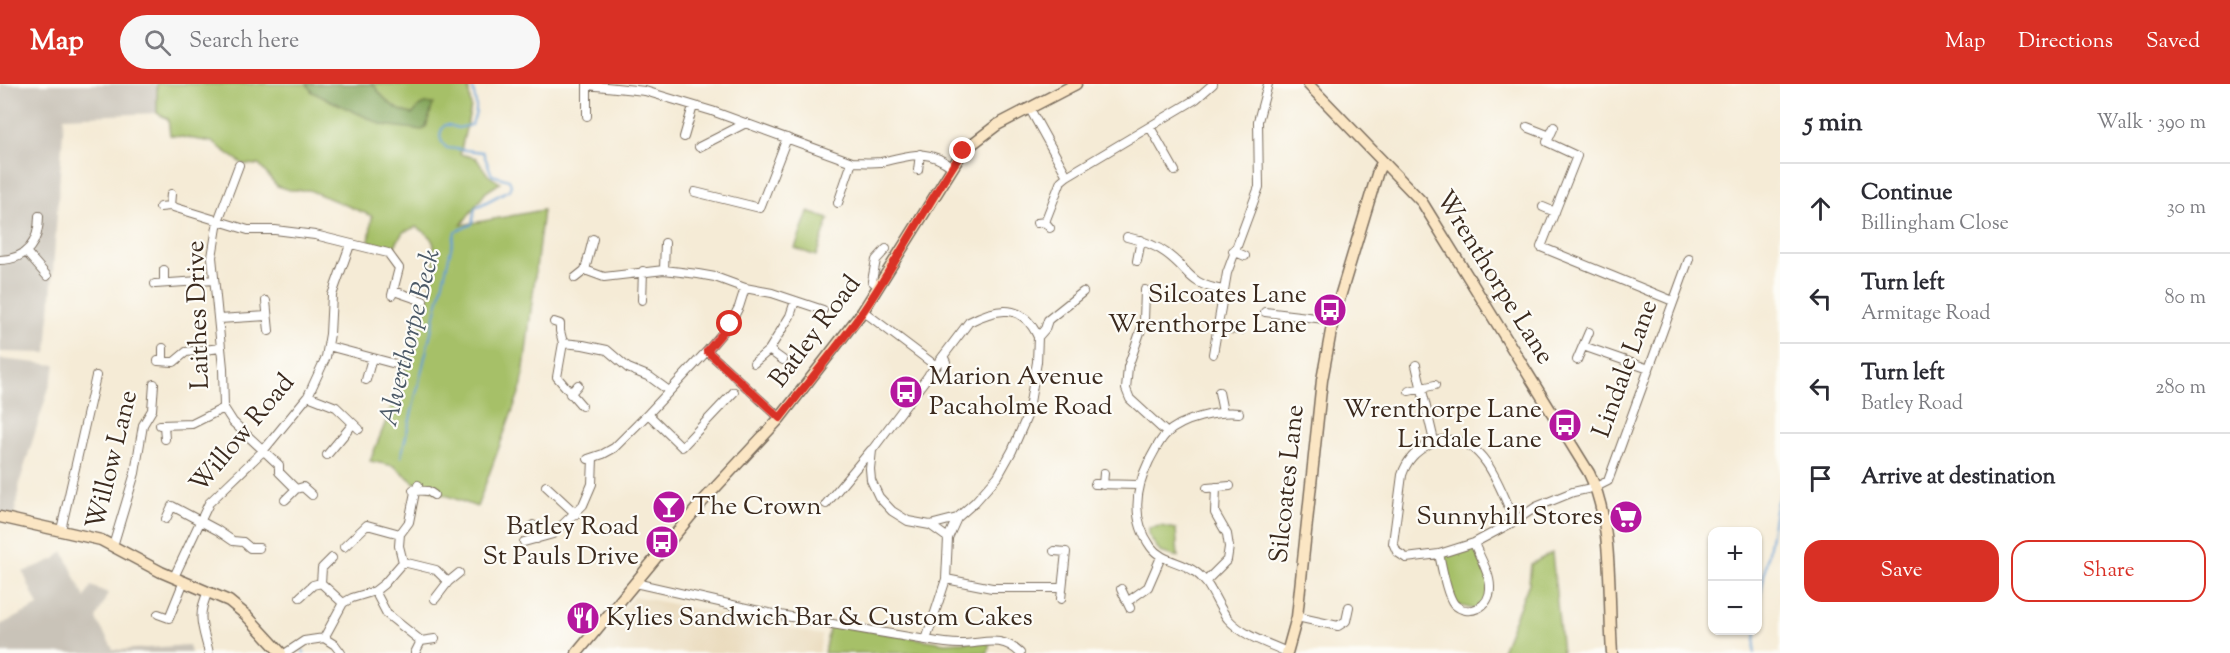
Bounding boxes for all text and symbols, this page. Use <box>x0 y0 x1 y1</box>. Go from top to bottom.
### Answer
search box <box>120 15 540 69</box>
text: Map <box>30 22 84 62</box>
icon: search <box>141 26 174 59</box>
text: Search here <box>189 26 299 58</box>
text: Map <box>1945 27 1985 57</box>
text: Directions <box>2018 27 2113 57</box>
text: Saved <box>2146 27 2200 57</box>
text: 5 min <box>1804 105 1863 142</box>
text: Walk · 390 m <box>2097 109 2206 138</box>
route end <box>949 137 975 163</box>
text: Continue <box>1861 178 1952 210</box>
street label: Wrenthorpe Lane <box>1426 184 1562 372</box>
icon: ahead <box>1804 192 1837 225</box>
text: 30 m <box>2167 194 2206 223</box>
text: Billingham Close <box>1861 210 2009 239</box>
street label: Laithes Drive <box>178 240 220 390</box>
water label: Alverthorpe Beck <box>370 245 452 431</box>
street label: Batley Road <box>761 268 871 396</box>
text: Turn left <box>1861 268 1944 300</box>
place label: Silcoates Lane Wrenthorpe Lane <box>1108 277 1307 344</box>
icon: left <box>1804 282 1837 315</box>
text: 80 m <box>2165 284 2206 313</box>
bus stop icon: Silcoates Lane Wrenthorpe Lane <box>1312 292 1348 328</box>
street label: Lindale Lane <box>1584 295 1668 443</box>
text: Armitage Road <box>1861 300 1990 329</box>
route start <box>716 310 742 336</box>
text: Turn left <box>1861 358 1944 390</box>
place label: Marion Avenue Pacaholme Road <box>929 359 1113 426</box>
street label: Willow Road <box>182 366 304 502</box>
icon: left <box>1804 372 1837 405</box>
bus stop icon: Marion Avenue Pacaholme Road <box>888 374 924 410</box>
text: 280 m <box>2155 374 2206 403</box>
street label: Willow Lane <box>78 386 148 534</box>
text: Batley Road <box>1861 390 1963 419</box>
place label: Wrenthorpe Lane Lindale Lane <box>1343 392 1542 459</box>
street label: Silcoates Lane <box>1261 403 1315 565</box>
bus stop icon: Wrenthorpe Lane Lindale Lane <box>1547 407 1583 443</box>
icon: arrive <box>1804 462 1837 495</box>
text: Arrive at destination <box>1861 462 2056 494</box>
bar icon: The Crown <box>651 489 687 525</box>
place label: The Crown <box>692 489 822 526</box>
place label: Sunnyhill Stores <box>1416 499 1603 536</box>
supermarket icon: Sunnyhill Stores <box>1608 499 1644 535</box>
place label: Batley Road St Pauls Drive <box>483 509 639 576</box>
bus stop icon: Batley Road St Pauls Drive <box>644 524 680 560</box>
map controls <box>1708 527 1762 635</box>
button: + <box>1708 527 1762 581</box>
button: Save <box>1804 540 1999 602</box>
button: Share <box>2011 540 2206 602</box>
button: − <box>1708 581 1762 635</box>
restaurant icon: Kylies Sandwich Bar & Custom Cakes <box>565 600 601 636</box>
place label: Kylies Sandwich Bar & Custom Cakes <box>606 600 1033 637</box>

